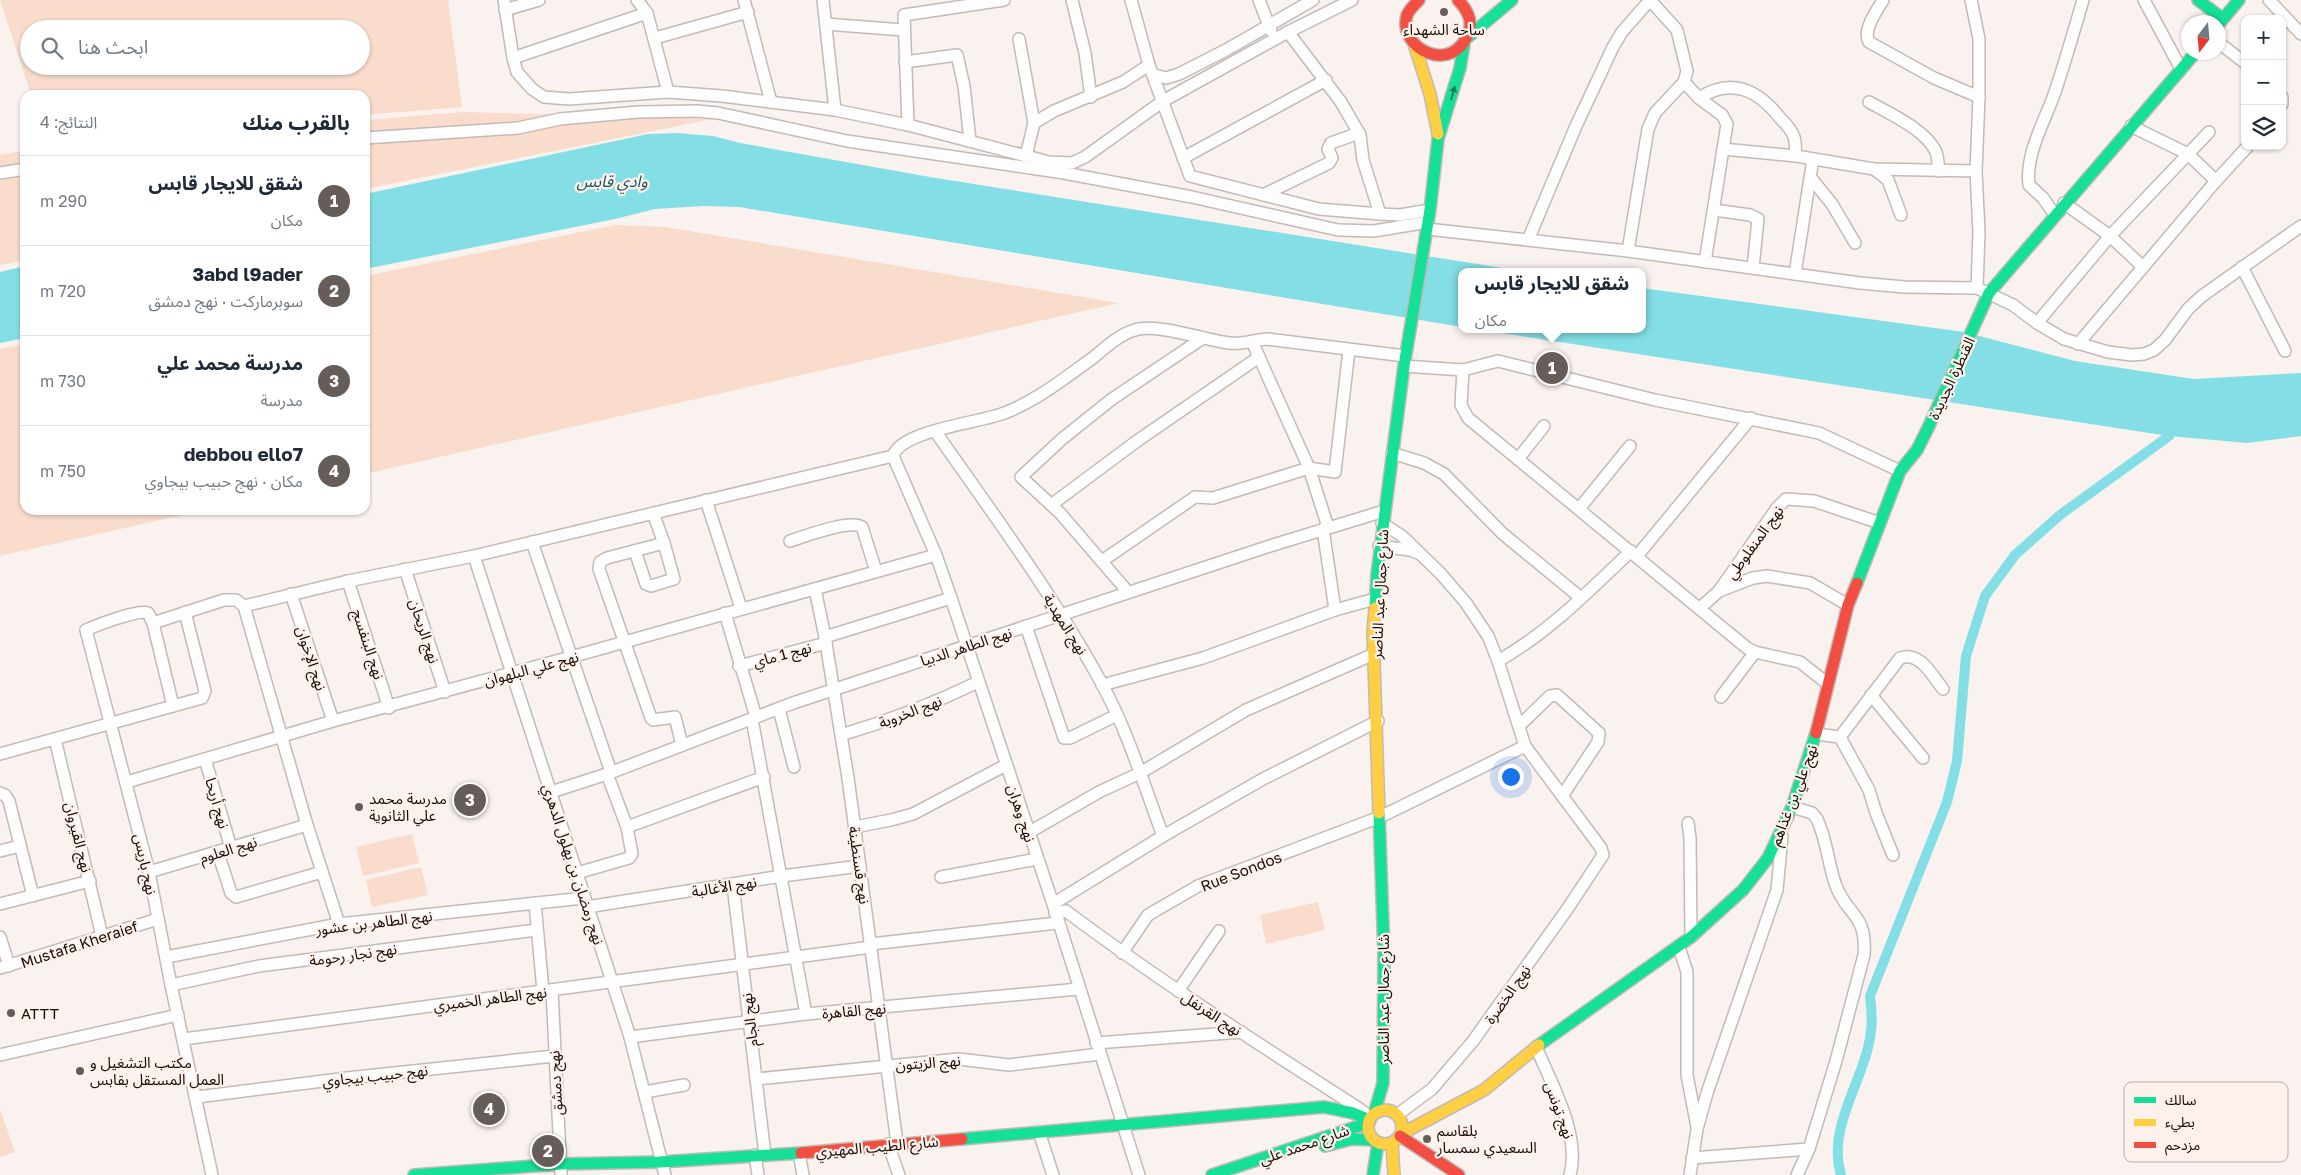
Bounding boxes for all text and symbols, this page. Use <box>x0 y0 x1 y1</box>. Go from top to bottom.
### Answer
marker: ساحة الشهداء <box>1438 6 1450 18</box>
north arrow <box>2181 15 2226 60</box>
map controls <box>2241 15 2286 150</box>
button: + <box>2241 15 2286 60</box>
search box <box>20 20 370 75</box>
place label: ساحة الشهداء <box>1403 20 1485 39</box>
icon: search <box>38 34 66 62</box>
text: ابحث هنا <box>78 35 148 58</box>
button: − <box>2241 60 2286 105</box>
one-way arrow <box>1449 85 1457 100</box>
button: layers <box>2241 105 2286 150</box>
text: بالقرب منك <box>242 109 350 135</box>
text: النتائج: 4 <box>40 112 97 132</box>
text: شقق للايجار قابس <box>149 171 303 194</box>
water label: وادي قابس <box>576 171 648 195</box>
text: 290 m <box>40 191 87 211</box>
text: 1 <box>330 191 338 211</box>
text: مكان <box>271 210 303 230</box>
text: 3abd l9ader <box>193 262 303 285</box>
popup <box>1458 268 1646 333</box>
text: شقق للايجار قابس <box>1475 271 1629 294</box>
text: 720 m <box>40 281 86 301</box>
text: 2 <box>329 281 339 301</box>
text: سوبرماركت · نهج دمشق <box>148 291 303 311</box>
text: مكان <box>1475 310 1507 330</box>
street label: القنطرة الجديدة <box>1924 334 1979 423</box>
pin: 1 <box>1536 349 1568 387</box>
text: مدرسة محمد علي <box>157 351 303 374</box>
text: 730 m <box>40 371 86 391</box>
text: 3 <box>329 371 339 391</box>
text: مدرسة <box>260 390 303 410</box>
text: debbou ello7 <box>184 442 303 465</box>
text: 750 m <box>40 461 86 481</box>
text: 4 <box>329 461 339 481</box>
text: مكان · نهج حبيب بيجاوي <box>144 471 303 491</box>
street label: نهج المنفلوطي <box>1721 502 1790 585</box>
street label: شارع جمال عبد الناصر <box>1367 528 1395 661</box>
street label: نهج المهدية <box>1037 590 1092 660</box>
street label: نهج الريحان <box>402 596 444 667</box>
street label: نهج البنفسج <box>345 607 389 683</box>
street label: نهج الإخوان <box>289 623 331 694</box>
street label: نهج الطاهر الدبيا <box>918 623 1015 673</box>
street label: نهج 1 ماي <box>751 638 814 674</box>
street label: نهج علي البلهوان <box>482 647 582 693</box>
street label: نهج الخروبة <box>876 691 946 735</box>
street label: نهج علي بن غذاهم <box>1765 742 1824 850</box>
your location <box>1498 764 1524 790</box>
street label: نهج أريحا <box>198 775 234 832</box>
pin: 3 <box>454 781 486 819</box>
street label: نهج رمضان بن بهلول الدهري <box>536 781 609 948</box>
street label: نهج وهران <box>1000 782 1040 845</box>
place label: مدرسة محمد علي الثانوية <box>369 789 447 827</box>
street label: نهج القيروان <box>58 800 96 875</box>
marker: مدرسة محمد علي الثانوية <box>353 801 365 813</box>
street label: نهج قسنطينة <box>842 825 874 906</box>
street label: نهج باريس <box>127 832 161 897</box>
street label: نهج العلوم <box>197 832 260 870</box>
street label: Rue Sondos <box>1198 847 1284 895</box>
street label: نهج الأغالبة <box>690 872 758 904</box>
street label: نهج الطاهر بن عشور <box>314 906 434 942</box>
street label: Mustafa Kheraief <box>18 916 140 971</box>
street label: شارع جمال عبد الناصر <box>1374 934 1396 1065</box>
street label: نهج نجار رحومة <box>308 939 399 973</box>
street label: نهج الخضرة <box>1480 961 1537 1029</box>
street label: نهج الطاهر الخميري <box>432 982 548 1018</box>
street label: نهج القرنفل <box>1176 987 1245 1042</box>
street label: نهج الجام <box>737 992 765 1048</box>
street label: نهج القاهرة <box>821 998 887 1026</box>
place label: ATTT <box>21 1004 59 1022</box>
marker: ATTT <box>5 1007 17 1019</box>
street label: نهج دمشق <box>544 1050 570 1116</box>
street label: نهج الزيتون <box>895 1051 962 1077</box>
place label: مكتب التشغيل و العمل المستقل بقابس <box>90 1053 224 1089</box>
street label: نهج حبيب بيجاوي <box>321 1060 429 1093</box>
marker: مكتب التشغيل و العمل المستقل بقابس <box>74 1065 86 1077</box>
street label: نهج تونس <box>1538 1079 1579 1143</box>
legend <box>2124 1082 2288 1162</box>
pin: 4 <box>473 1090 505 1128</box>
text: سالك <box>2165 1091 2197 1108</box>
text: بطيء <box>2165 1113 2195 1133</box>
street label: شارع محمد علي <box>1257 1120 1353 1172</box>
place label: بلقاسم السعيدي سمسار <box>1436 1121 1537 1159</box>
pin: 2 <box>532 1132 564 1170</box>
street label: شارع الطيب المهيري <box>815 1132 940 1164</box>
marker: بلقاسم السعيدي سمسار <box>1421 1133 1433 1145</box>
text: مزدحم <box>2165 1136 2200 1156</box>

